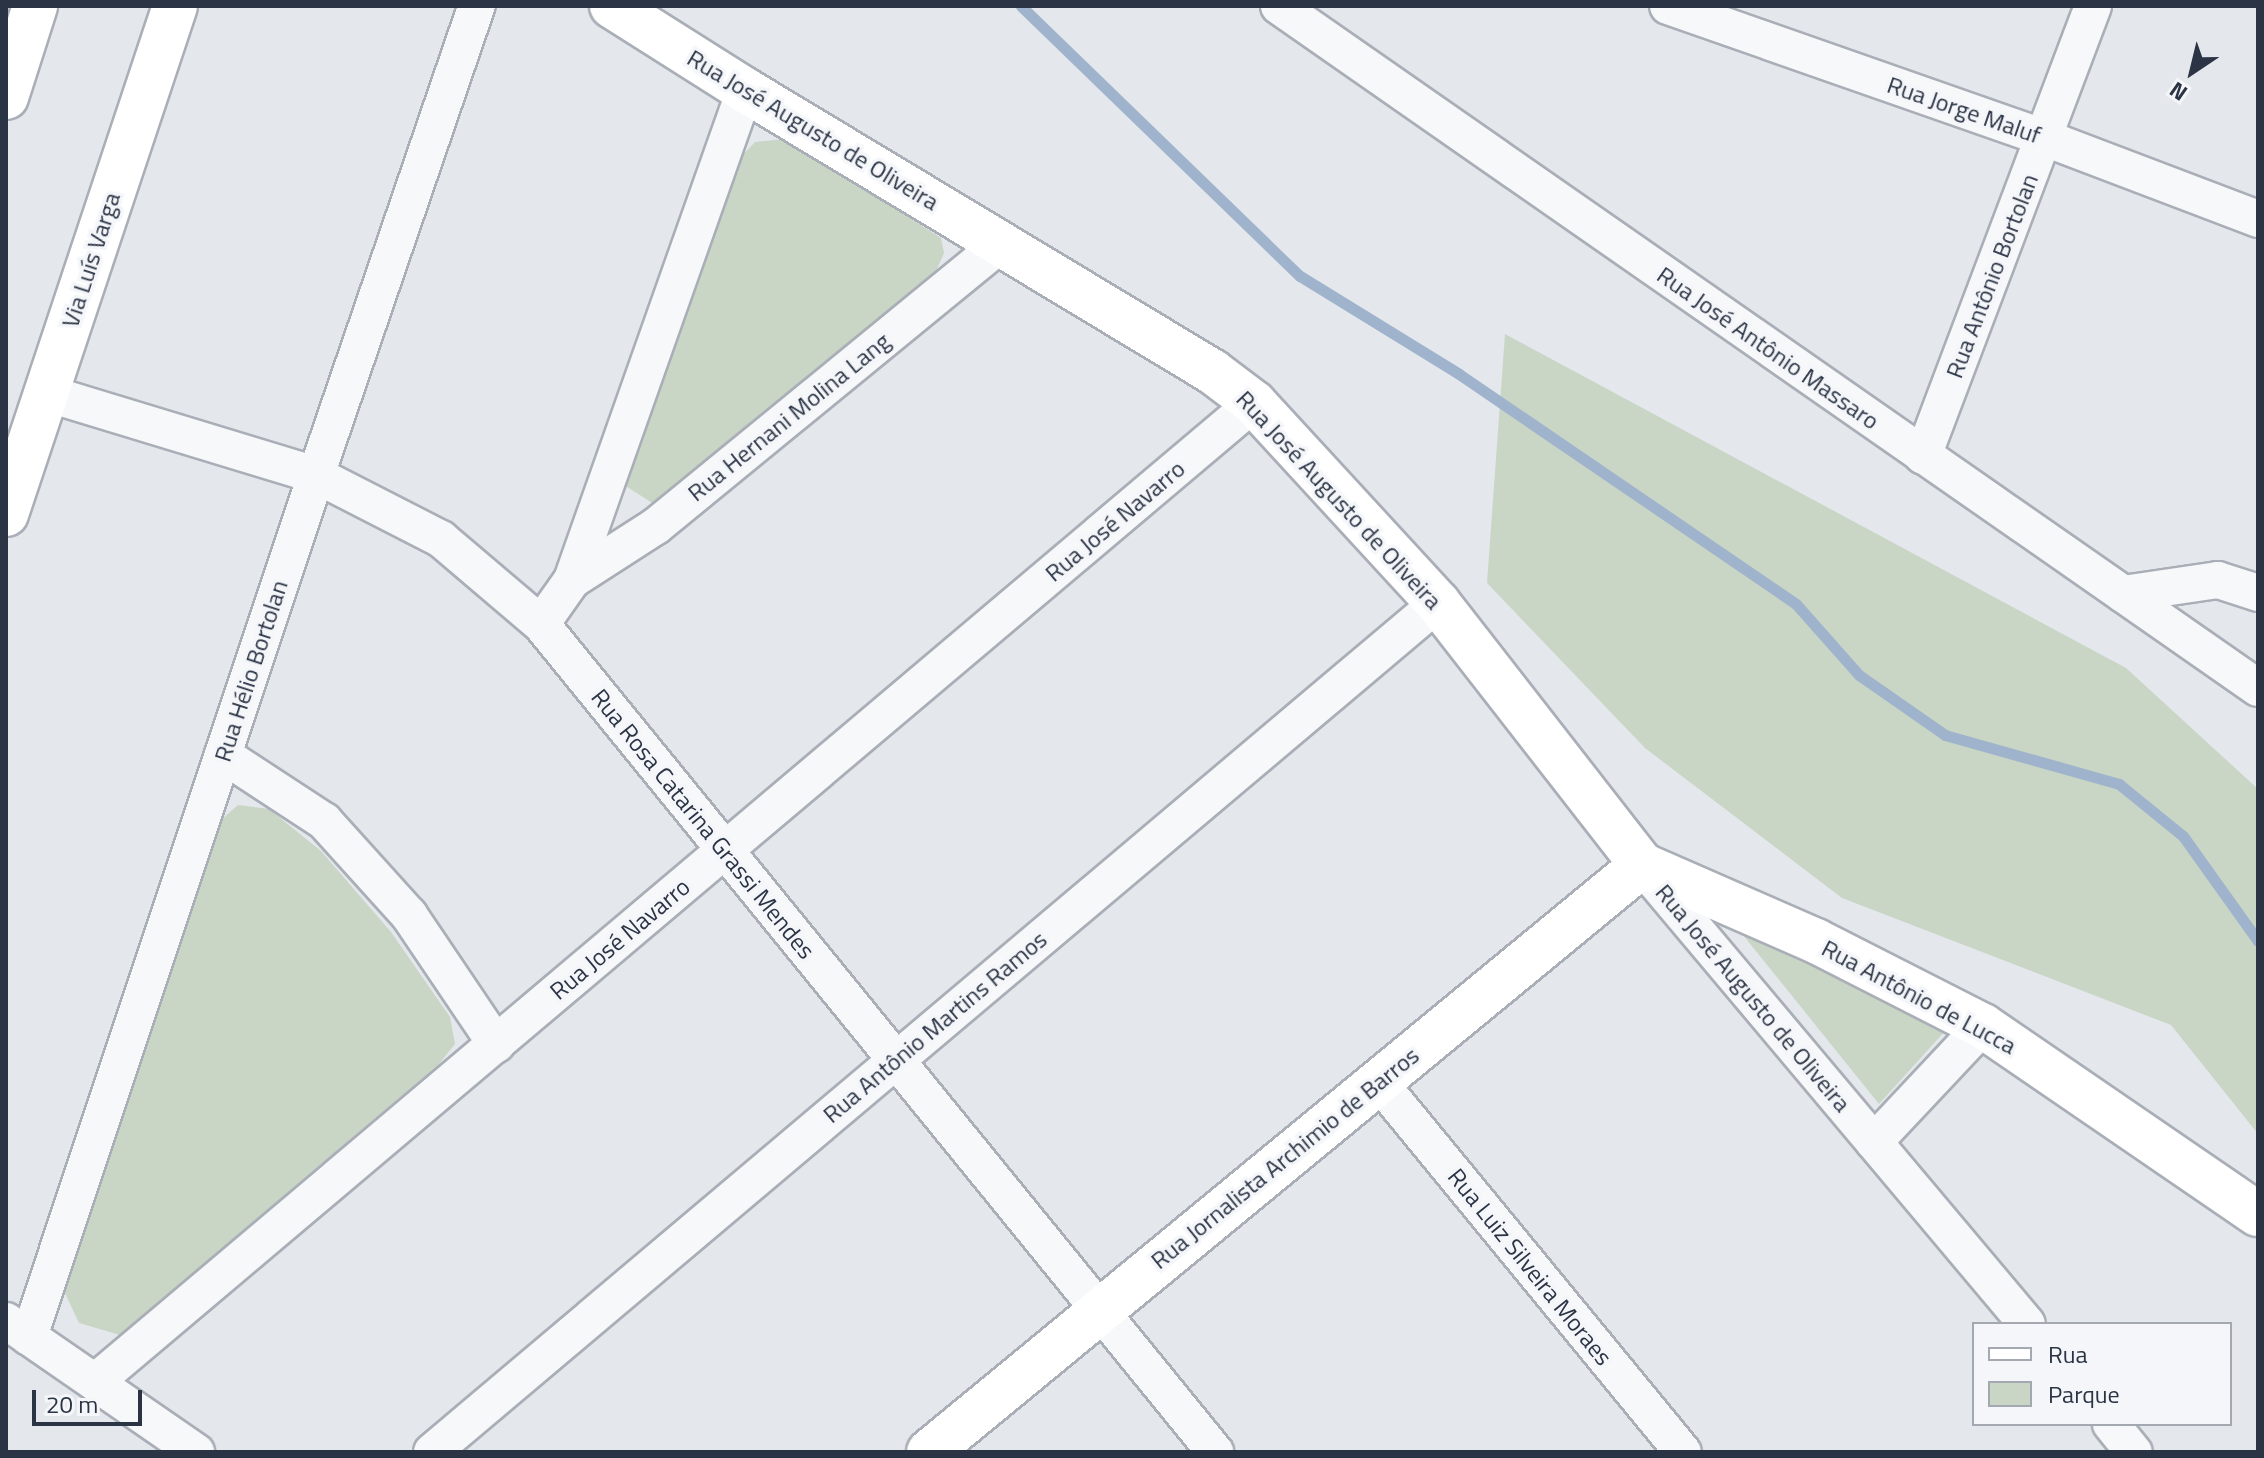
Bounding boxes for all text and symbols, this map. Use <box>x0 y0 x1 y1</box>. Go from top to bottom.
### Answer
north arrow <box>2152 32 2232 112</box>
street label: Rua José Augusto de Oliveira <box>682 43 944 217</box>
street label: Rua Jorge Maluf <box>1883 70 2045 150</box>
text: N <box>2162 73 2194 110</box>
street label: Rua Antônio Bortolan <box>1940 170 2044 382</box>
street label: Via Luís Varga <box>56 189 126 331</box>
street label: Rua José Antônio Massaro <box>1651 260 1885 436</box>
street label: Rua Hernani Molina Lang <box>682 326 896 508</box>
street label: Rua José Augusto de Oliveira <box>1230 385 1448 615</box>
street label: Rua José Navarro <box>1039 454 1191 588</box>
street label: Rua Hélio Bortolan <box>208 577 294 765</box>
street label: Rua Rosa Catarina Grassi Mendes <box>585 683 821 965</box>
street label: Rua José Navarro <box>544 872 696 1006</box>
street label: Rua José Augusto de Oliveira <box>1649 878 1857 1118</box>
street label: Rua Antônio Martins Ramos <box>817 925 1053 1129</box>
street label: Rua Antônio de Lucca <box>1817 934 2021 1060</box>
street label: Rua Jornalista Archimio de Barros <box>1145 1041 1425 1275</box>
street label: Rua Luiz Silveira Moraes <box>1442 1163 1618 1371</box>
legend <box>1972 1322 2232 1426</box>
text: Rua <box>2048 1336 2087 1372</box>
scale bar <box>36 1374 146 1424</box>
text: Parque <box>2048 1376 2120 1412</box>
text: 20 m <box>46 1386 98 1422</box>

